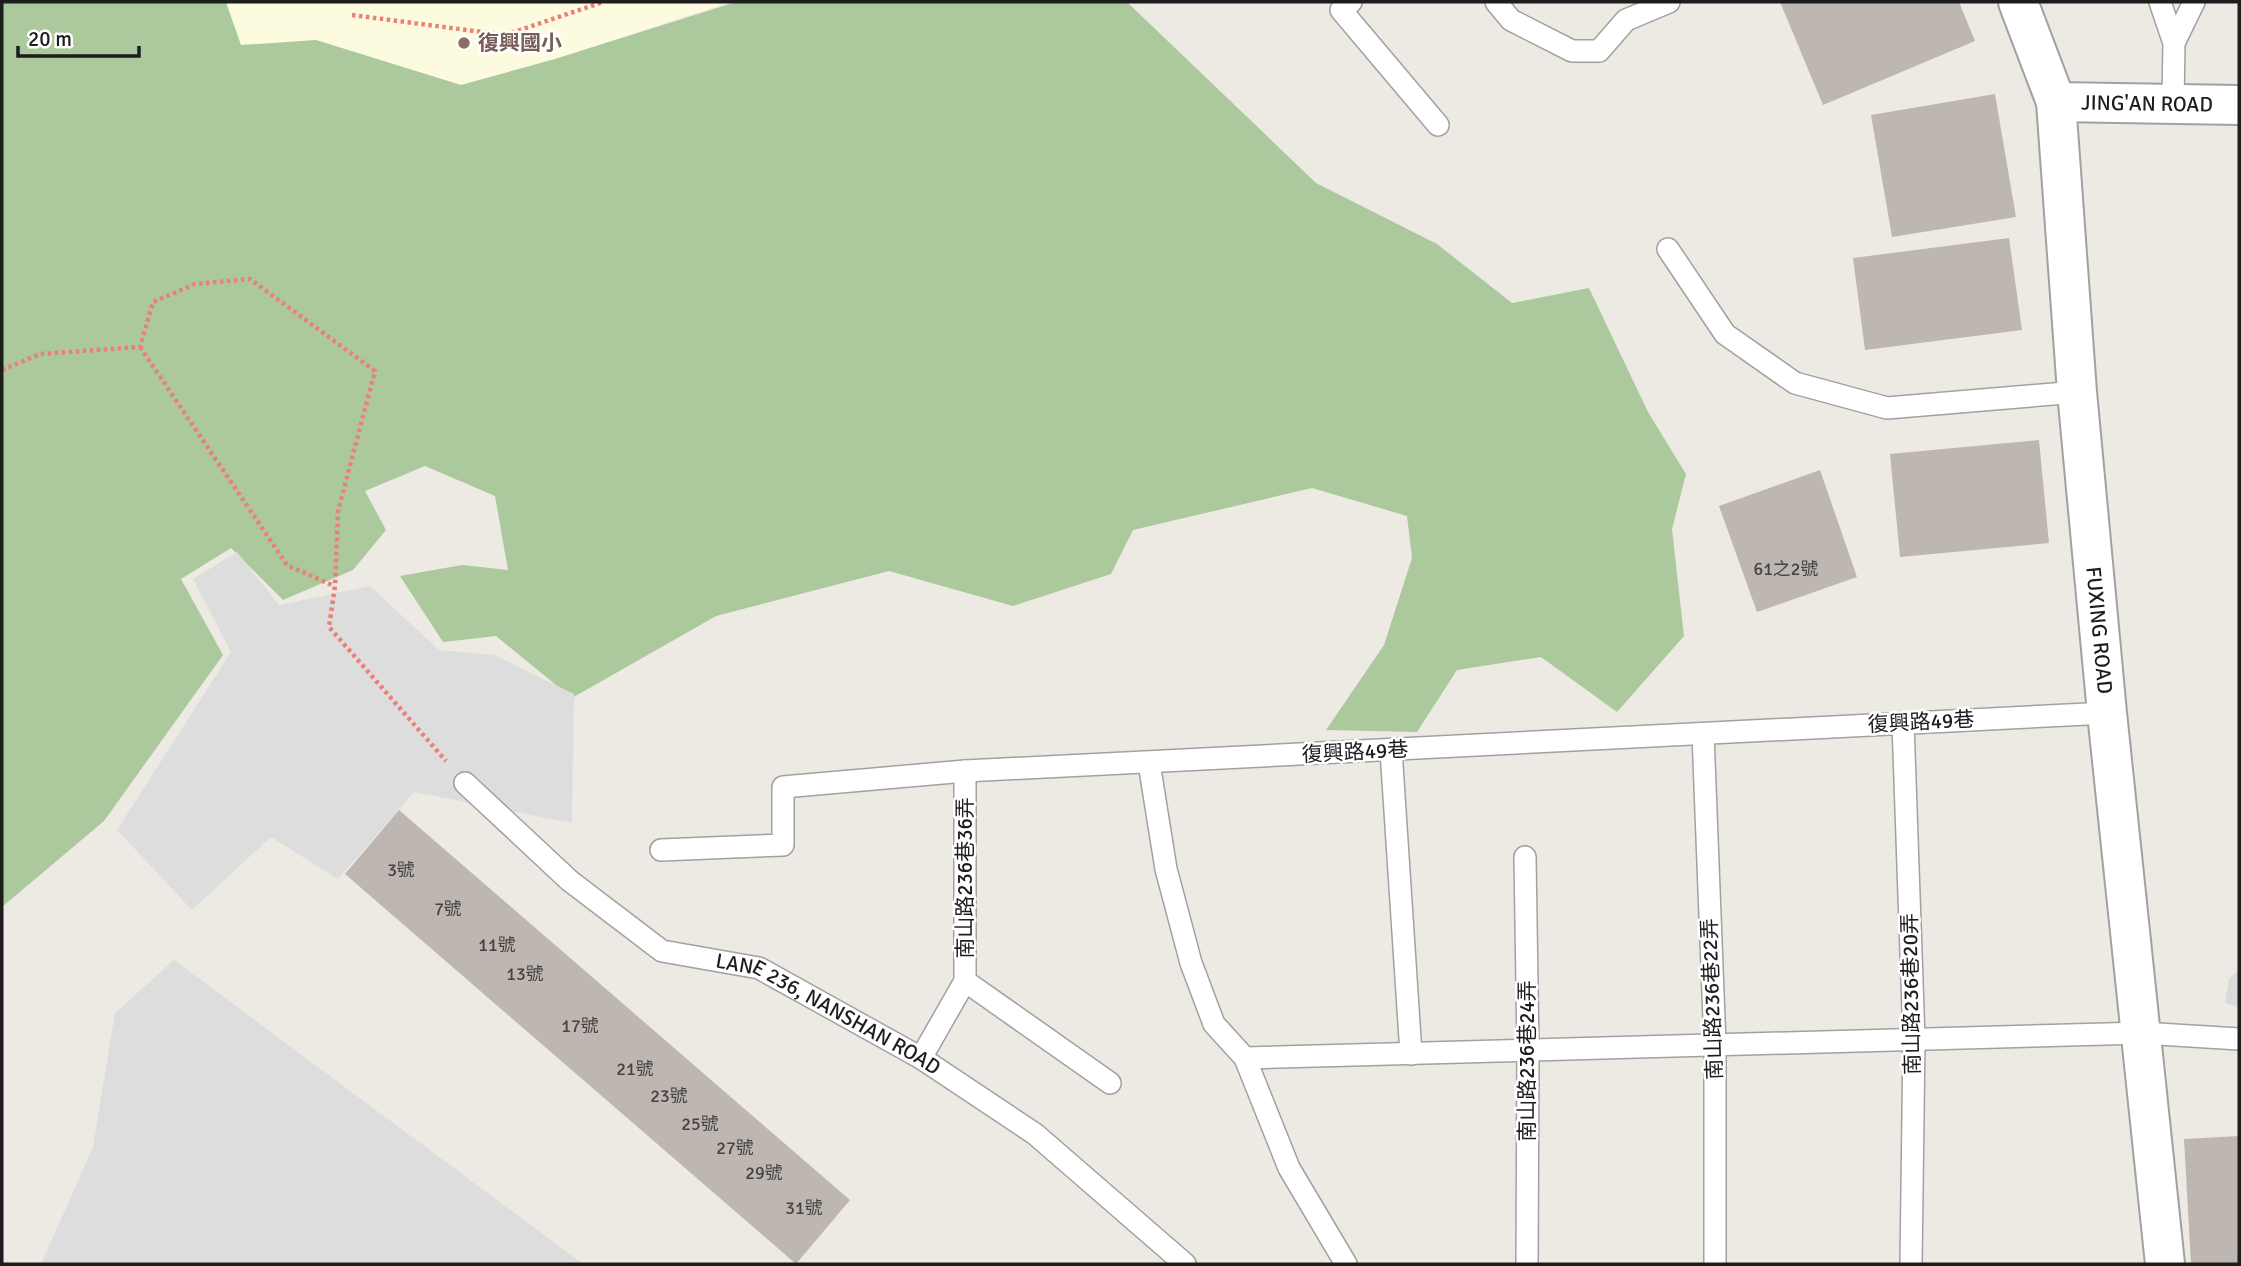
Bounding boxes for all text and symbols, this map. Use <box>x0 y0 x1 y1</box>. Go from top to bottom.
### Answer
scale bar <box>18 14 138 58</box>
text: 20 m <box>28 26 72 52</box>
place label: 復興國小 <box>478 30 562 56</box>
marker: 復興國小 <box>456 35 472 51</box>
street label: JING'AN ROAD <box>2081 89 2213 118</box>
house number: 61之2號 <box>1753 558 1819 580</box>
street label: FUXING ROAD <box>2080 565 2118 695</box>
street label: 復興路49巷 <box>1867 706 1975 738</box>
street label: 復興路49巷 <box>1301 736 1409 768</box>
street label: 南山路236巷36弄 <box>952 797 978 959</box>
house number: 3號 <box>387 859 415 881</box>
house number: 7號 <box>434 898 462 920</box>
street label: 南山路236巷20弄 <box>1897 913 1925 1075</box>
street label: 南山路236巷22弄 <box>1696 918 1728 1080</box>
house number: 11號 <box>478 934 516 956</box>
street label: LANE 236, NANSHAN ROAD <box>714 948 946 1080</box>
house number: 13號 <box>506 963 544 985</box>
street label: 南山路236巷24弄 <box>1514 980 1540 1142</box>
house number: 17號 <box>561 1015 599 1037</box>
house number: 21號 <box>616 1058 654 1080</box>
house number: 23號 <box>650 1085 688 1107</box>
house number: 25號 <box>681 1113 719 1135</box>
house number: 27號 <box>716 1137 754 1159</box>
house number: 29號 <box>745 1162 783 1184</box>
house number: 31號 <box>785 1197 823 1219</box>

